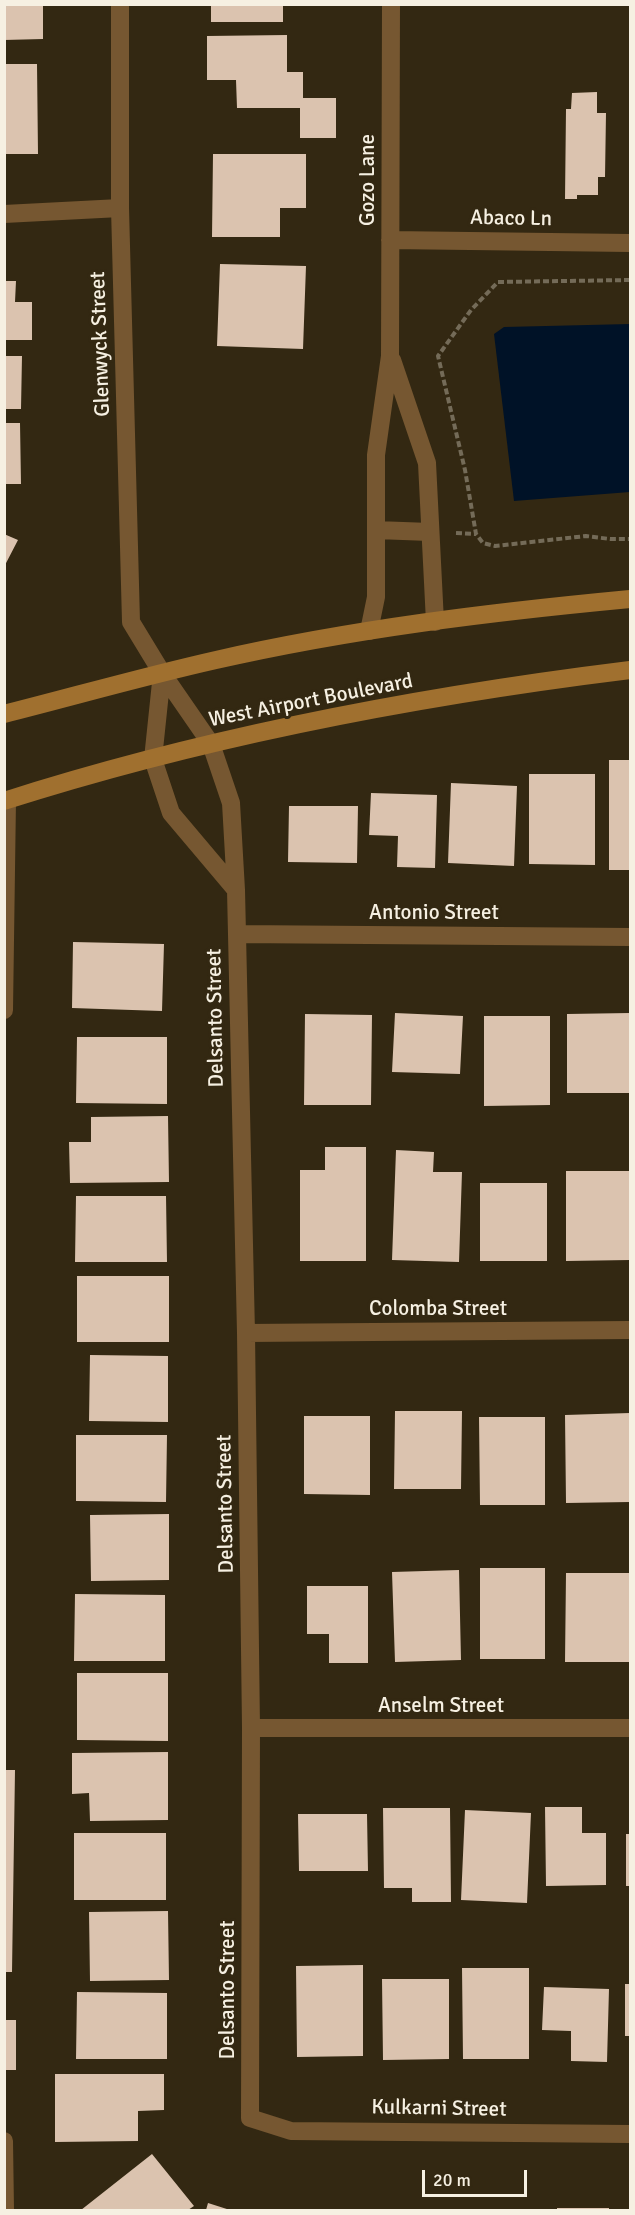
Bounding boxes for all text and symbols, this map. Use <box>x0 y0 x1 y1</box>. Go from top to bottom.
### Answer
street label: Gozo Lane <box>355 134 381 226</box>
street label: Abaco Ln <box>470 206 552 232</box>
street label: Glenwyck Street <box>86 271 116 417</box>
street label: West Airport Boulevard <box>207 669 415 733</box>
street label: Antonio Street <box>369 900 499 926</box>
street label: Delsanto Street <box>202 948 230 1088</box>
street label: Colomba Street <box>369 1296 507 1322</box>
street label: Delsanto Street <box>212 1434 240 1574</box>
street label: Anselm Street <box>378 1693 504 1719</box>
street label: Delsanto Street <box>215 1921 241 2059</box>
street label: Kulkarni Street <box>371 2095 507 2123</box>
scale bar <box>425 2158 530 2196</box>
text: 20 m <box>433 2169 471 2191</box>

